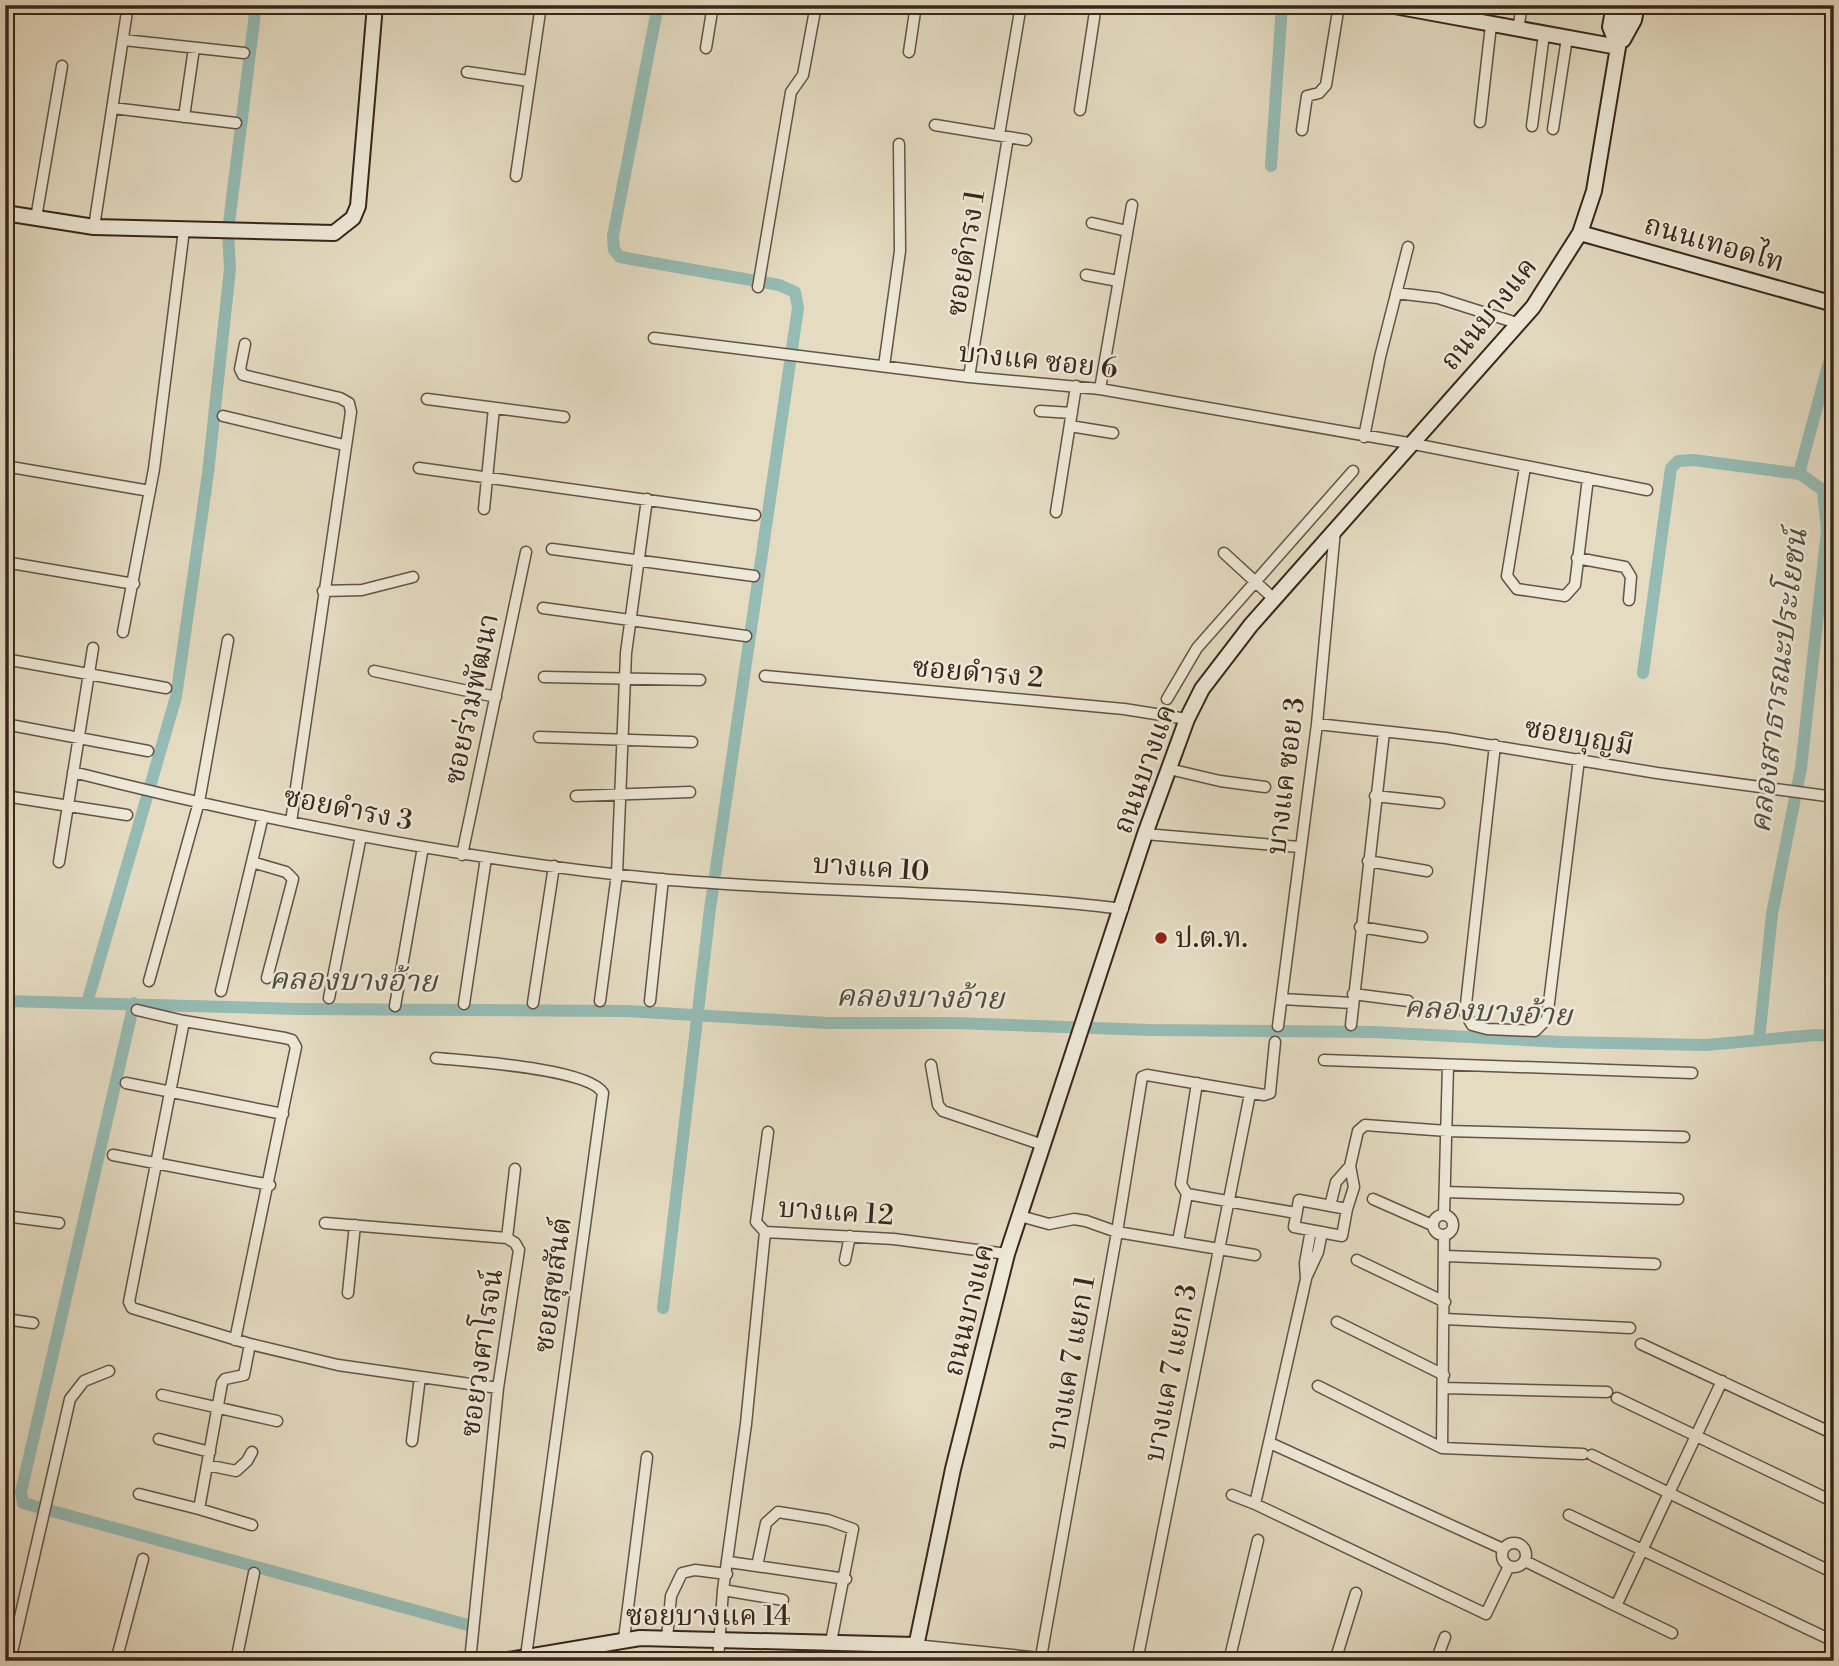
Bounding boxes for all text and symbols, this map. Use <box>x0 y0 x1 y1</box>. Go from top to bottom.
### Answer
street label: ซอยดำรง 1 <box>939 187 993 319</box>
street label: ถนนเทอดไท <box>1640 204 1789 281</box>
street label: ถนนบางแค <box>1433 250 1545 378</box>
street label: บางแค ซอย 6 <box>957 335 1119 387</box>
water label: คลองสาธารณะประโยชน์ <box>1739 522 1817 835</box>
street label: ซอยร่วมพัฒนา <box>437 610 507 788</box>
street label: ซอยดำรง 2 <box>911 650 1045 696</box>
street label: บางแค ซอย 3 <box>1259 695 1313 857</box>
street label: ถนนบางแค <box>1105 699 1185 839</box>
street label: ซอยบุญมี <box>1522 710 1636 764</box>
street label: ซอยดำรง 3 <box>280 779 416 839</box>
street label: บางแค 10 <box>812 846 930 890</box>
place label: ป.ต.ท. <box>1175 921 1248 956</box>
marker: ป.ต.ท. <box>1153 930 1169 946</box>
water label: คลองบางอ้าย <box>269 961 439 1002</box>
water label: คลองบางอ้าย <box>836 978 1006 1019</box>
water label: คลองบางอ้าย <box>1403 989 1575 1035</box>
street label: บางแค 12 <box>777 1191 895 1233</box>
street label: ซอยสุขสันต์ <box>526 1215 580 1355</box>
street label: ถนนบางแค <box>936 1240 1002 1380</box>
street label: ซอยวงศาโรจน์ <box>450 1266 511 1439</box>
street label: บางแค 7 แยก 1 <box>1038 1273 1104 1453</box>
street label: บางแค 7 แยก 3 <box>1137 1281 1205 1465</box>
street label: ซอยบางแค 14 <box>626 1599 790 1634</box>

